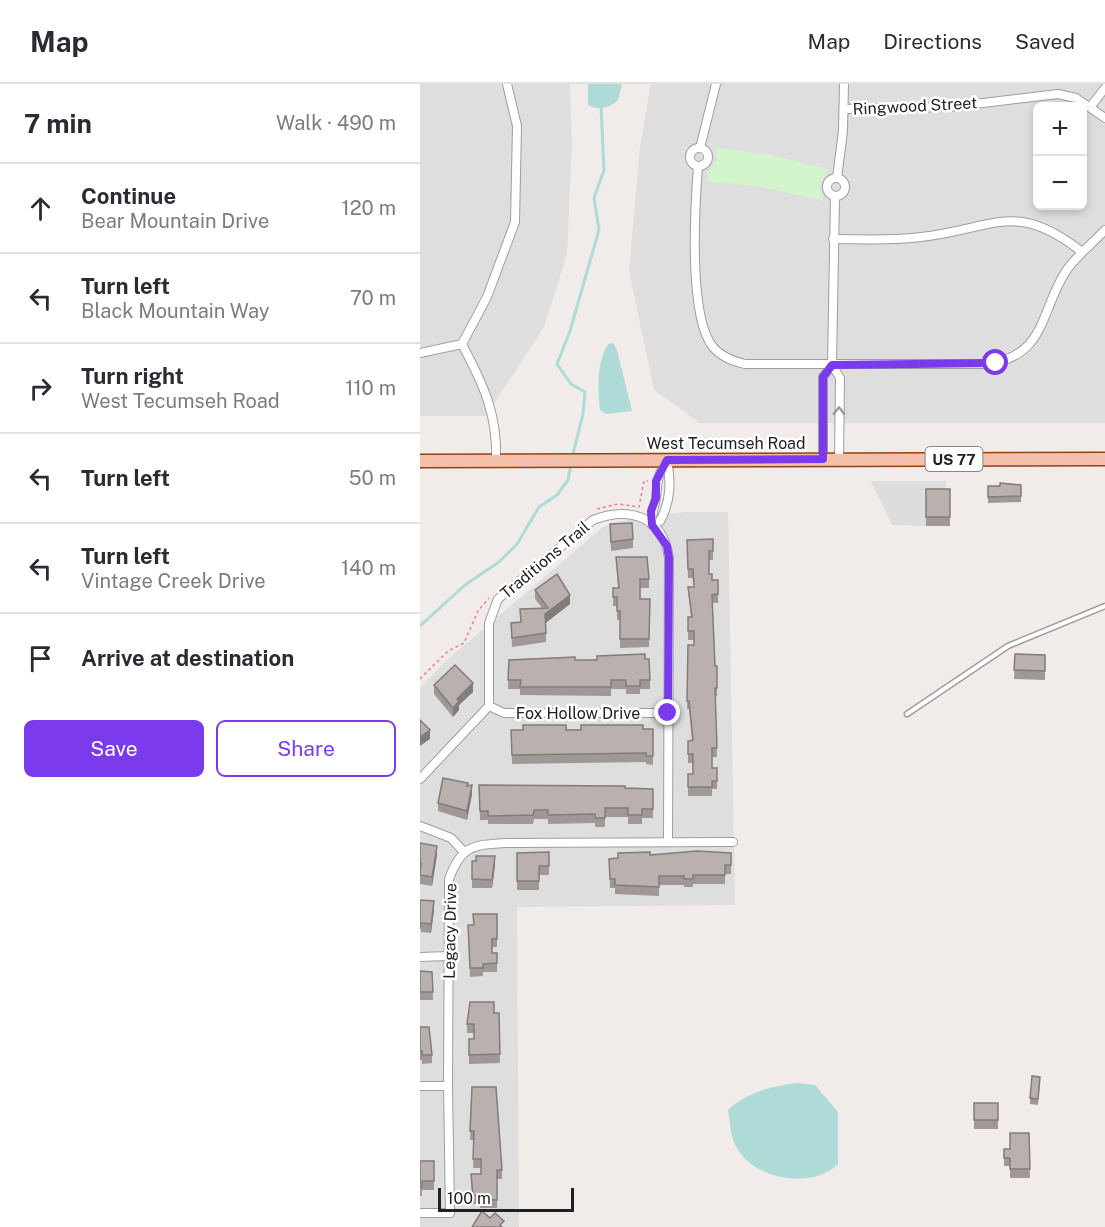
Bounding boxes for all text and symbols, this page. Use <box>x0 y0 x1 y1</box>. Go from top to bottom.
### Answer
text: Map <box>30 25 89 58</box>
text: Map <box>808 29 850 54</box>
text: Directions <box>883 29 982 54</box>
text: Saved <box>1015 29 1075 54</box>
street label: Ringwood Street <box>852 93 978 119</box>
map controls <box>1033 102 1087 210</box>
button: + <box>1033 102 1087 156</box>
text: 7 min <box>24 108 92 139</box>
text: Walk · 490 m <box>276 111 396 135</box>
button: − <box>1033 156 1087 210</box>
text: Continue <box>81 183 176 209</box>
icon: ahead <box>24 192 57 225</box>
text: 120 m <box>342 196 396 220</box>
text: Bear Mountain Drive <box>81 209 269 233</box>
text: Turn left <box>81 273 170 299</box>
icon: left <box>24 282 57 315</box>
text: 70 m <box>350 286 396 310</box>
text: Black Mountain Way <box>81 299 269 323</box>
route start <box>982 349 1008 375</box>
text: Turn right <box>81 363 184 389</box>
icon: right <box>24 372 57 405</box>
text: 110 m <box>345 376 396 400</box>
text: West Tecumseh Road <box>81 389 280 413</box>
one-way arrow <box>833 407 845 416</box>
street label: West Tecumseh Road <box>646 434 806 453</box>
road number: US 77 <box>926 447 982 471</box>
icon: left <box>24 462 57 495</box>
text: Turn left <box>81 465 170 491</box>
text: 50 m <box>349 466 396 490</box>
street label: Traditions Trail <box>497 517 594 603</box>
text: Turn left <box>81 543 170 569</box>
icon: left <box>24 552 57 585</box>
text: 140 m <box>341 556 396 580</box>
text: Vintage Creek Drive <box>81 569 266 593</box>
icon: arrive <box>24 642 57 675</box>
text: Arrive at destination <box>81 645 294 671</box>
route end <box>654 699 680 725</box>
street label: Fox Hollow Drive <box>516 704 640 723</box>
button: Save <box>24 720 204 777</box>
button: Share <box>216 720 396 777</box>
street label: Legacy Drive <box>440 883 460 979</box>
scale bar <box>438 1185 574 1212</box>
text: 100 m <box>447 1189 491 1208</box>

